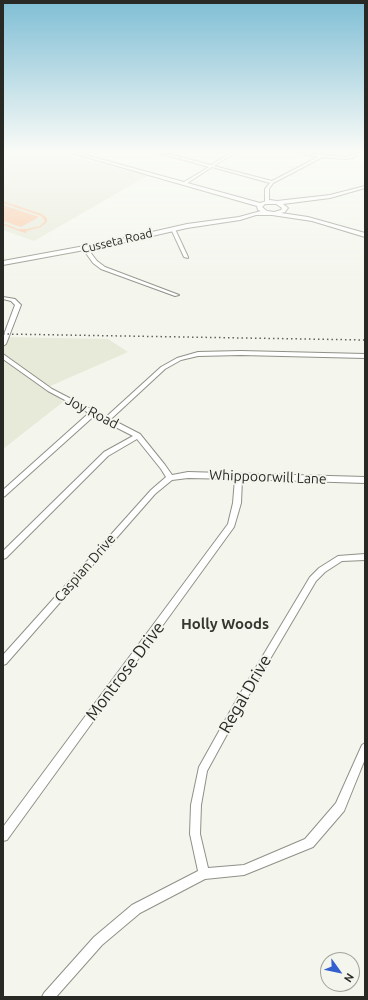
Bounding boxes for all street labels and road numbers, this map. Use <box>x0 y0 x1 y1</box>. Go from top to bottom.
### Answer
street label: Cusseta Road <box>80 226 154 256</box>
street label: Joy Road <box>63 392 121 432</box>
street label: Whippoorwill Lane <box>209 467 327 487</box>
street label: Caspian Drive <box>51 530 119 606</box>
street label: Montrose Drive <box>81 618 169 724</box>
street label: Regal Drive <box>214 651 276 737</box>

